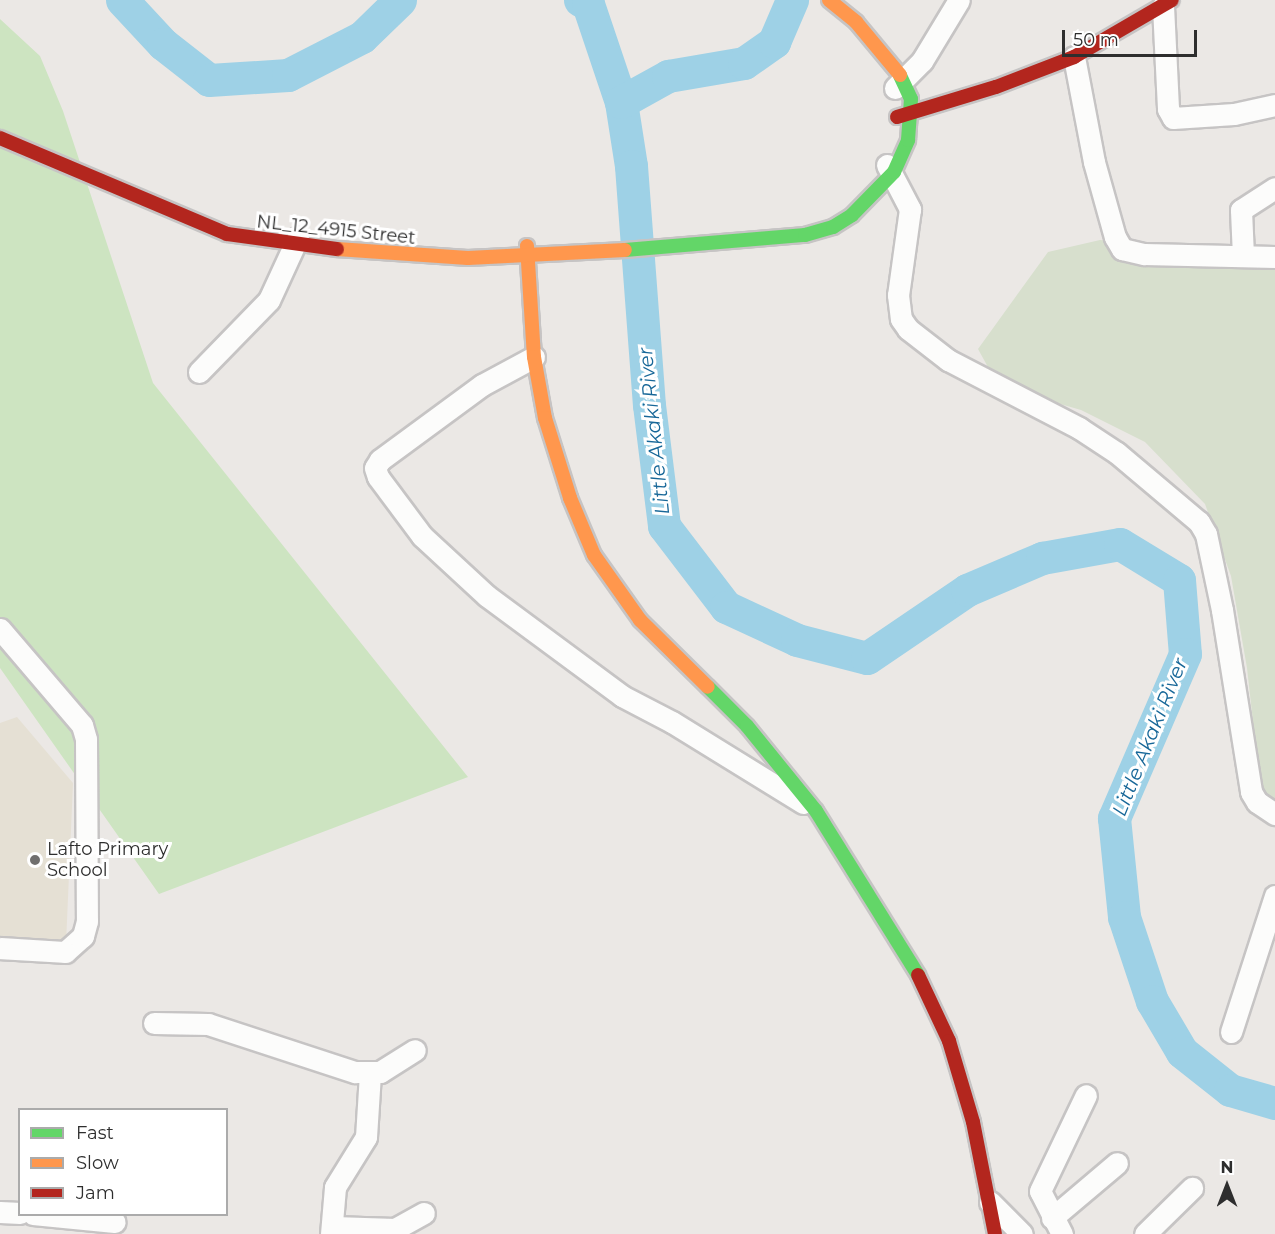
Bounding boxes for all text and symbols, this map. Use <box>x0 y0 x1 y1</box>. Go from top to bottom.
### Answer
scale bar <box>1065 18 1200 56</box>
text: 50 m <box>1073 29 1119 51</box>
street label: NL_12_4915 Street <box>256 211 416 249</box>
water label: Little Akaki River <box>633 346 675 516</box>
water label: Little Akaki River <box>1107 655 1193 819</box>
place label: Lafto Primary School <box>47 839 168 882</box>
marker: Lafto Primary School <box>28 853 42 867</box>
legend <box>18 1108 228 1216</box>
text: Fast <box>76 1122 114 1144</box>
text: Slow <box>76 1152 119 1174</box>
north arrow <box>1197 1156 1257 1216</box>
text: N <box>1221 1158 1233 1177</box>
text: Jam <box>76 1182 115 1204</box>

